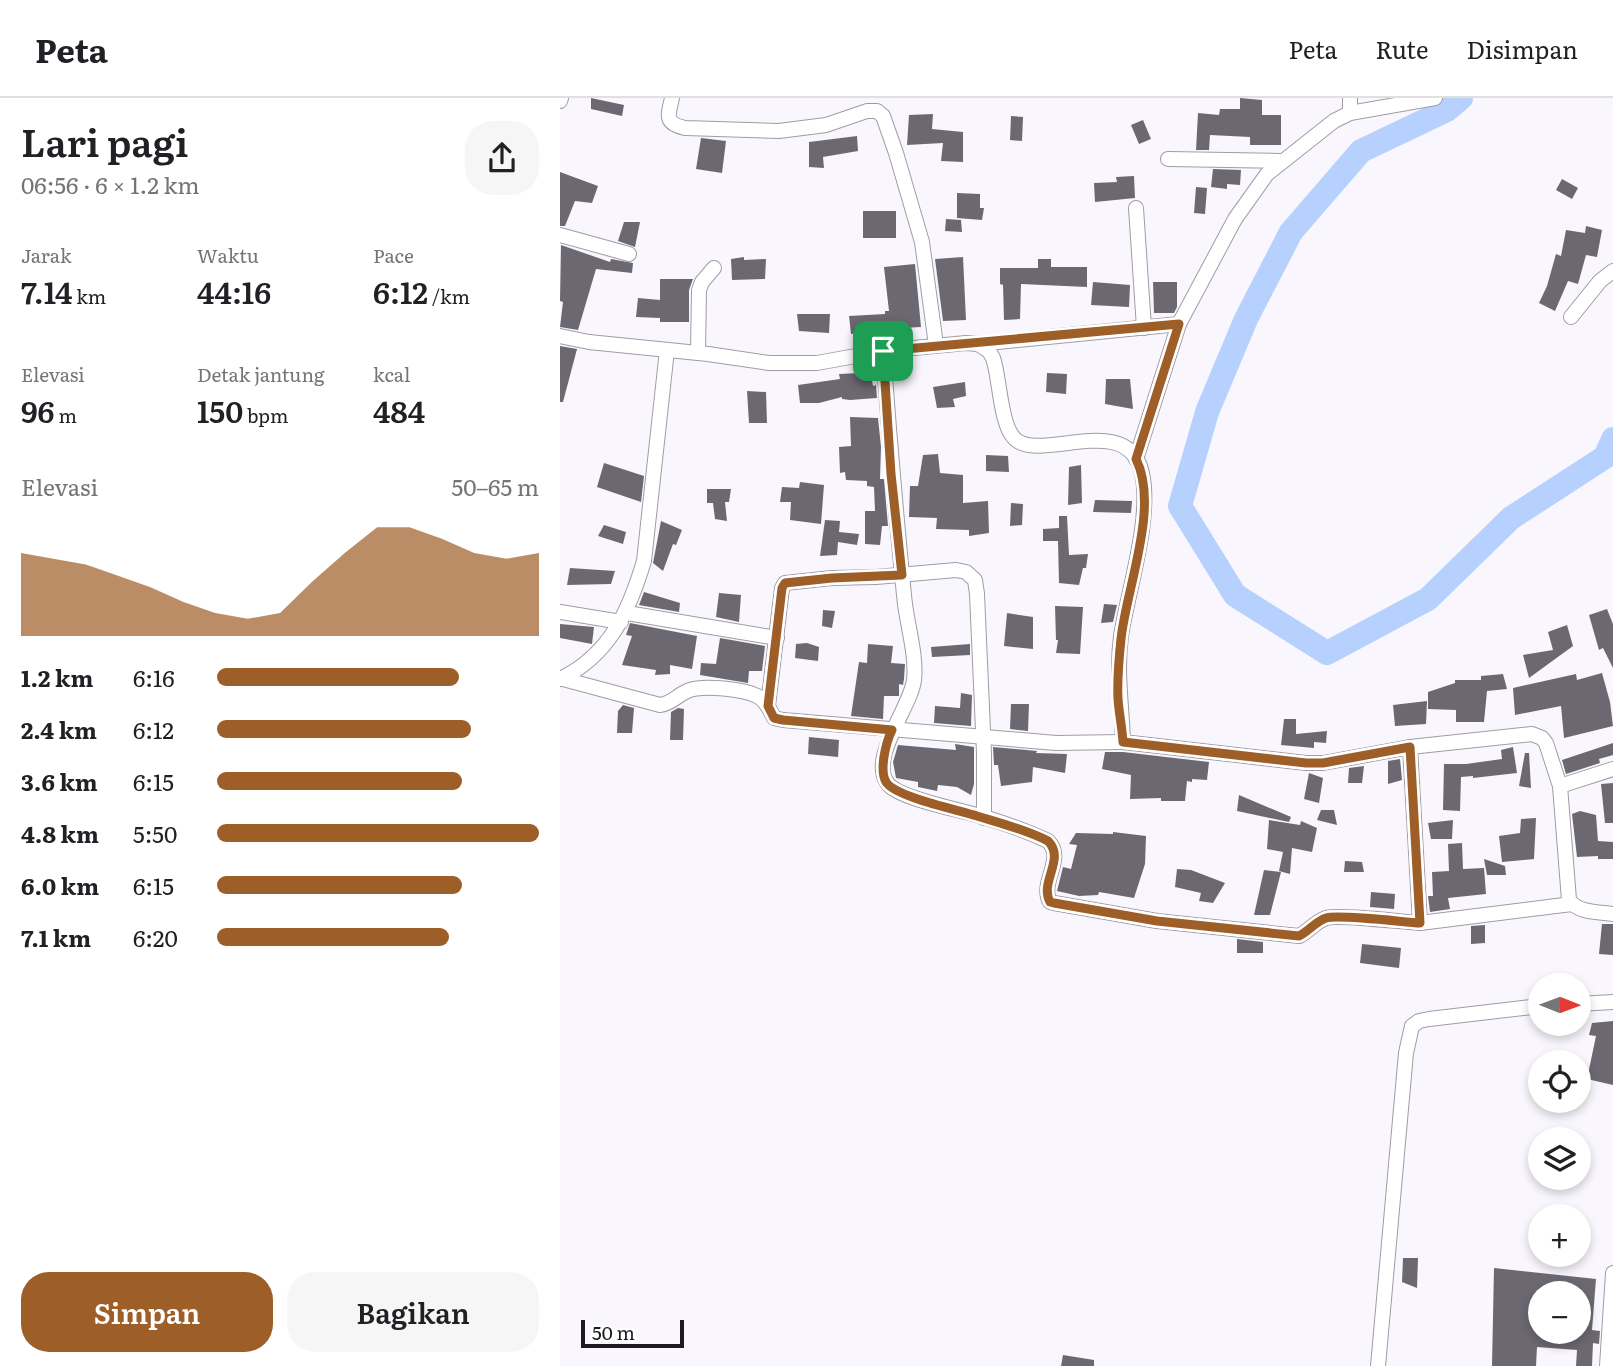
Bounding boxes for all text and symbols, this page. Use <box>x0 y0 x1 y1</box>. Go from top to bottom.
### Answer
text: Peta <box>35 24 108 73</box>
text: Peta <box>1289 31 1338 66</box>
text: Rute <box>1376 31 1428 66</box>
text: Disimpan <box>1466 31 1578 66</box>
text: Lari pagi <box>21 112 188 169</box>
button: share <box>465 121 539 195</box>
text: 06:56 · 6 × 1.2 km <box>21 167 200 201</box>
text: Jarak <box>21 241 72 269</box>
text: Waktu <box>197 241 259 269</box>
text: Pace <box>373 241 414 269</box>
text: 7.14 <box>21 269 72 313</box>
text: 44:16 <box>197 269 271 313</box>
text: 6:12 <box>373 269 428 313</box>
text: km <box>72 282 106 310</box>
text: /km <box>428 282 470 310</box>
pin <box>853 321 913 381</box>
icon: arrive <box>864 332 902 370</box>
text: Elevasi <box>21 360 85 388</box>
text: Detak jantung <box>197 360 325 388</box>
text: kcal <box>373 360 410 388</box>
text: 96 <box>21 388 55 432</box>
text: 150 <box>197 388 243 432</box>
text: 484 <box>373 388 425 432</box>
text: m <box>55 401 77 429</box>
text: bpm <box>243 401 288 429</box>
text: Elevasi <box>21 469 98 503</box>
text: 50–65 m <box>452 469 539 503</box>
text: 1.2 km <box>21 660 93 694</box>
text: 6:16 <box>133 660 175 694</box>
text: 2.4 km <box>21 712 97 746</box>
text: 6:12 <box>133 712 174 746</box>
text: 3.6 km <box>21 764 98 798</box>
text: 6:15 <box>133 764 174 798</box>
text: 4.8 km <box>21 816 99 850</box>
text: 5:50 <box>133 816 177 850</box>
text: 6.0 km <box>21 868 99 902</box>
text: 6:15 <box>133 868 174 902</box>
text: 7.1 km <box>21 920 91 954</box>
text: 6:20 <box>133 920 178 954</box>
north arrow <box>1528 973 1591 1036</box>
map controls <box>1528 973 1591 1344</box>
button: locate <box>1528 1050 1591 1113</box>
button: layers <box>1528 1127 1591 1190</box>
button: + <box>1528 1204 1591 1267</box>
button: Simpan <box>21 1272 273 1352</box>
button: Bagikan <box>287 1272 539 1352</box>
button: − <box>1528 1281 1591 1344</box>
scale bar <box>581 1317 684 1349</box>
text: 50 m <box>592 1318 635 1346</box>

